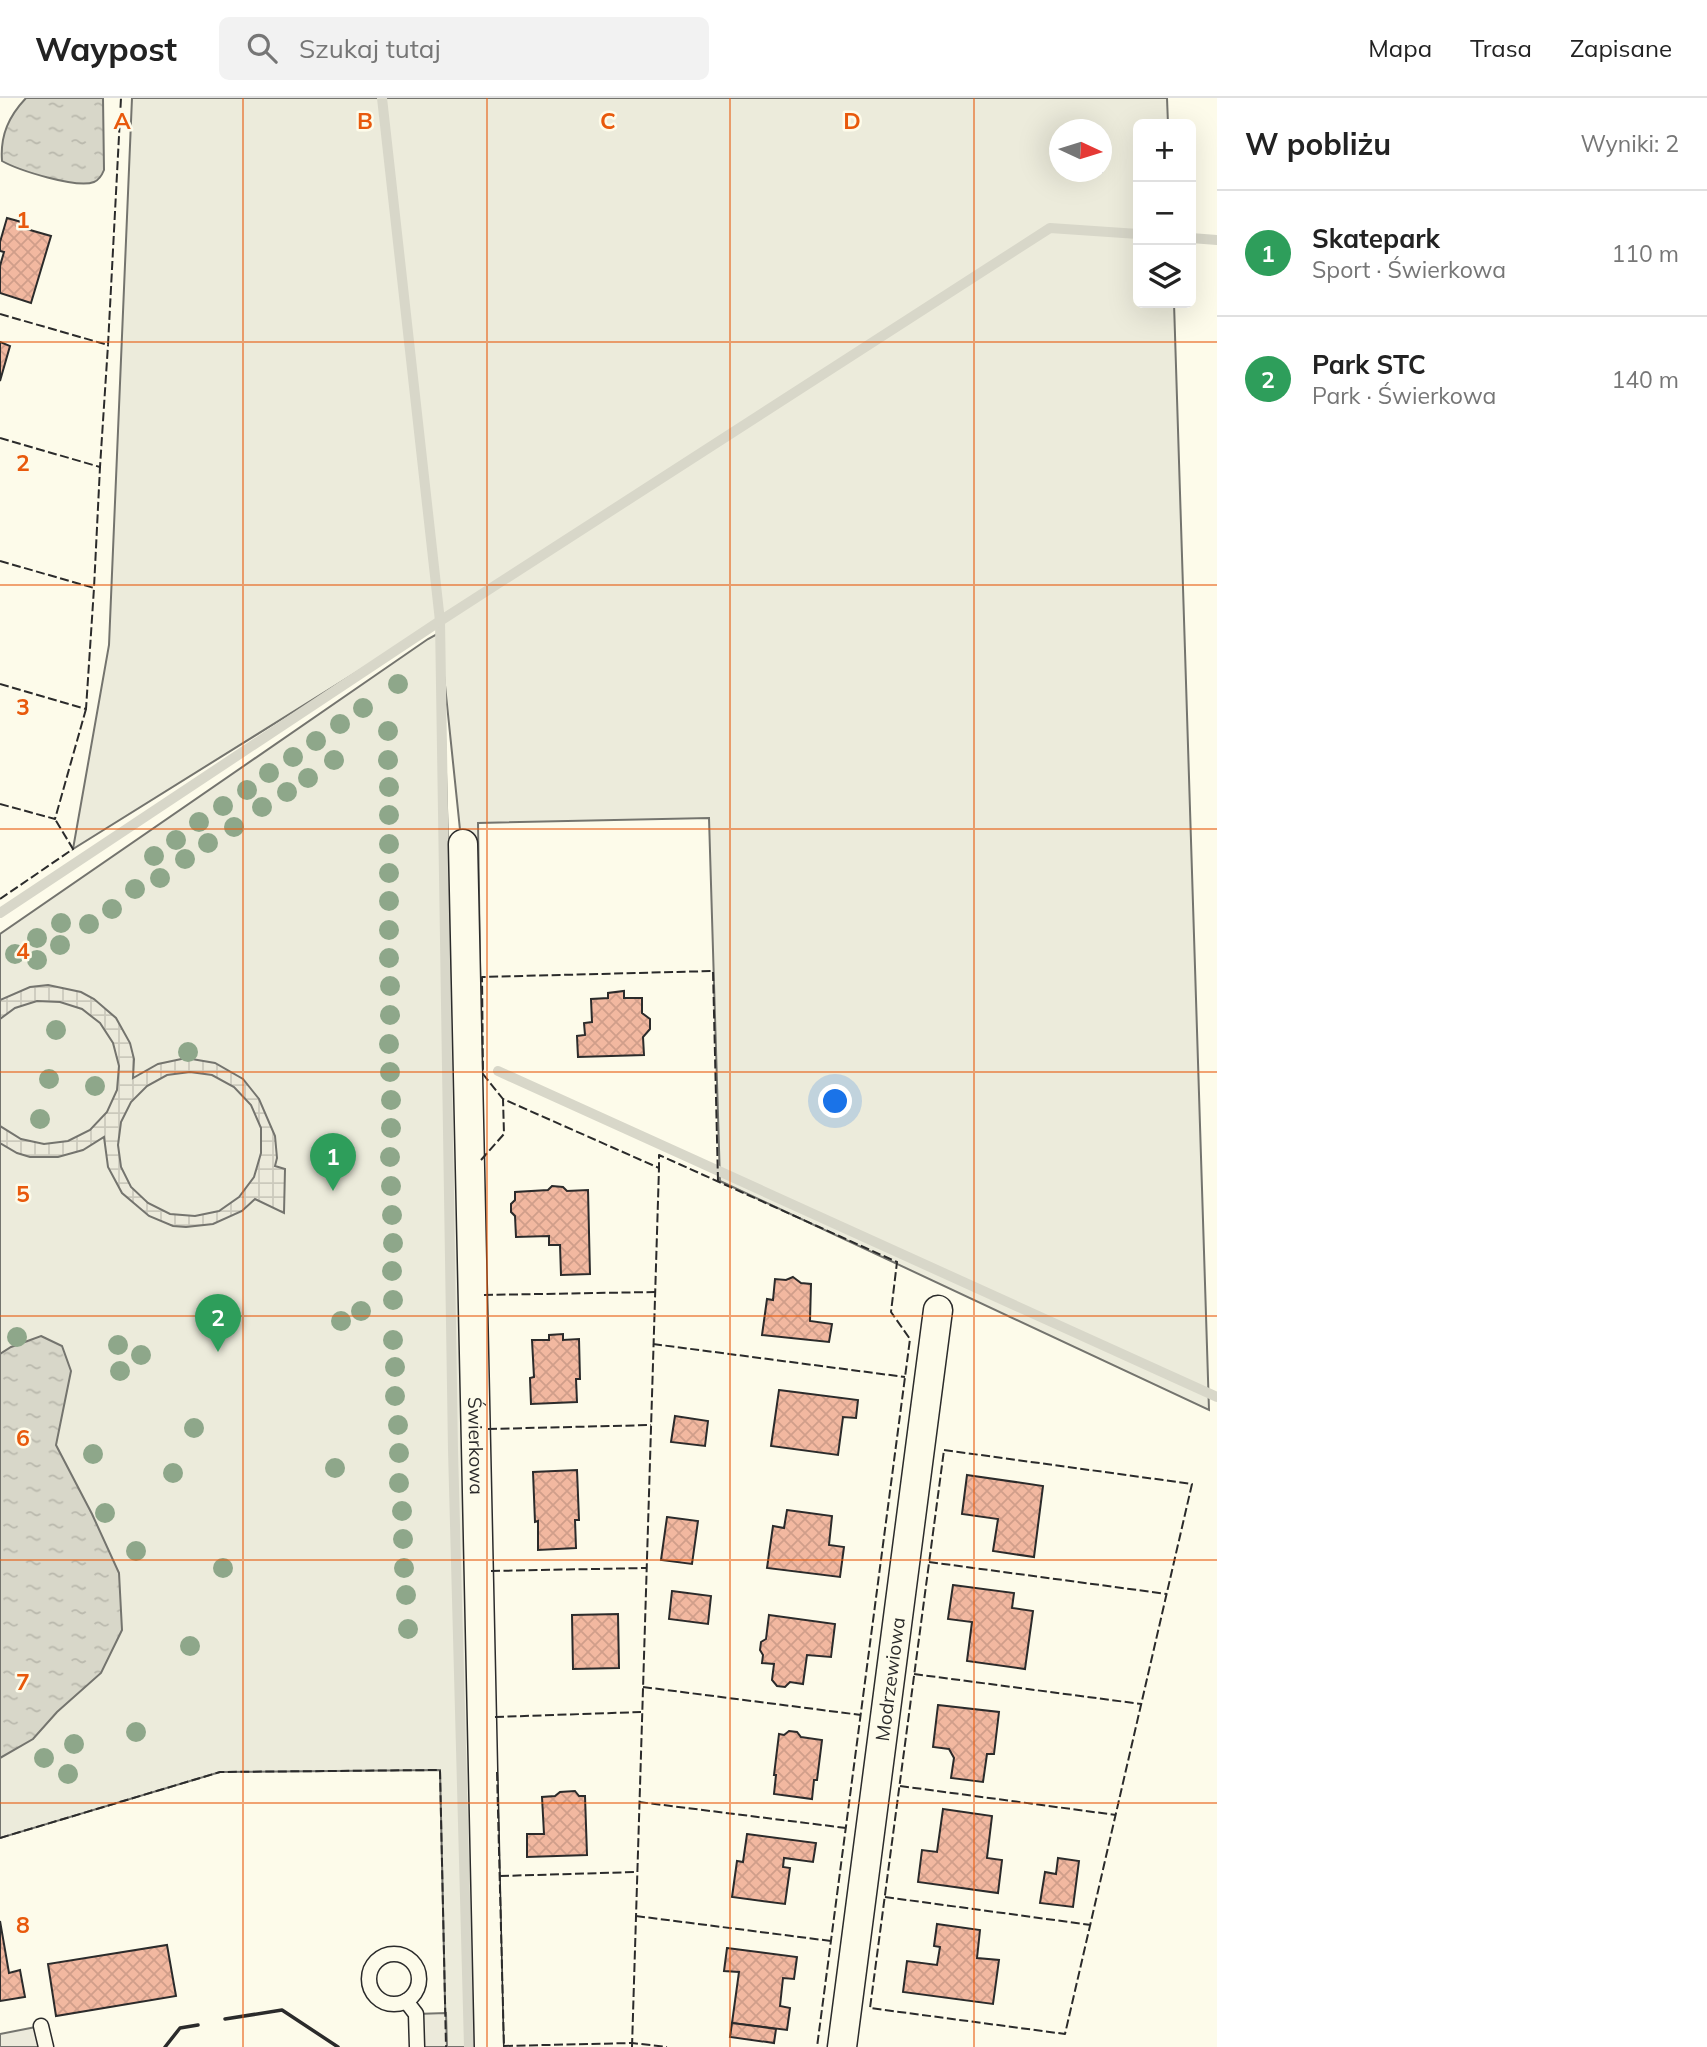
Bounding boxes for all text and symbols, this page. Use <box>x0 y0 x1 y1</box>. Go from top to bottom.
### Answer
search box <box>219 17 709 80</box>
text: Waypost <box>35 28 177 69</box>
icon: search <box>243 29 281 67</box>
text: Szukaj tutaj <box>299 32 441 65</box>
text: Mapa <box>1368 33 1432 63</box>
text: Trasa <box>1470 33 1532 63</box>
text: Zapisane <box>1570 33 1672 63</box>
text: A <box>113 106 131 135</box>
text: B <box>357 106 373 135</box>
text: C <box>600 106 616 135</box>
text: D <box>843 106 861 135</box>
north arrow <box>1049 119 1112 182</box>
map controls <box>1133 119 1196 308</box>
button: + <box>1133 119 1196 182</box>
text: W pobliżu <box>1245 125 1391 163</box>
text: Wyniki: 2 <box>1581 129 1679 158</box>
button: − <box>1133 182 1196 245</box>
text: 1 <box>16 205 30 234</box>
text: Skatepark <box>1312 222 1440 255</box>
text: 1 <box>1261 239 1275 268</box>
text: 110 m <box>1611 239 1679 268</box>
button: layers <box>1133 245 1196 308</box>
text: Sport · Świerkowa <box>1312 255 1506 284</box>
text: Park STC <box>1312 348 1426 381</box>
text: 2 <box>1261 365 1275 394</box>
text: 140 m <box>1611 365 1679 394</box>
text: Park · Świerkowa <box>1312 381 1496 410</box>
text: 2 <box>16 448 30 477</box>
text: 3 <box>16 692 30 721</box>
text: 4 <box>16 936 30 965</box>
your location <box>818 1084 852 1118</box>
pin: 1 <box>310 1133 356 1191</box>
text: 5 <box>16 1179 30 1208</box>
pin: 2 <box>195 1294 241 1352</box>
street label: Świerkowa <box>463 1397 489 1495</box>
text: 6 <box>16 1423 30 1452</box>
street label: Modrzewiowa <box>870 1616 910 1743</box>
text: 7 <box>16 1667 30 1696</box>
text: 8 <box>16 1910 30 1939</box>

